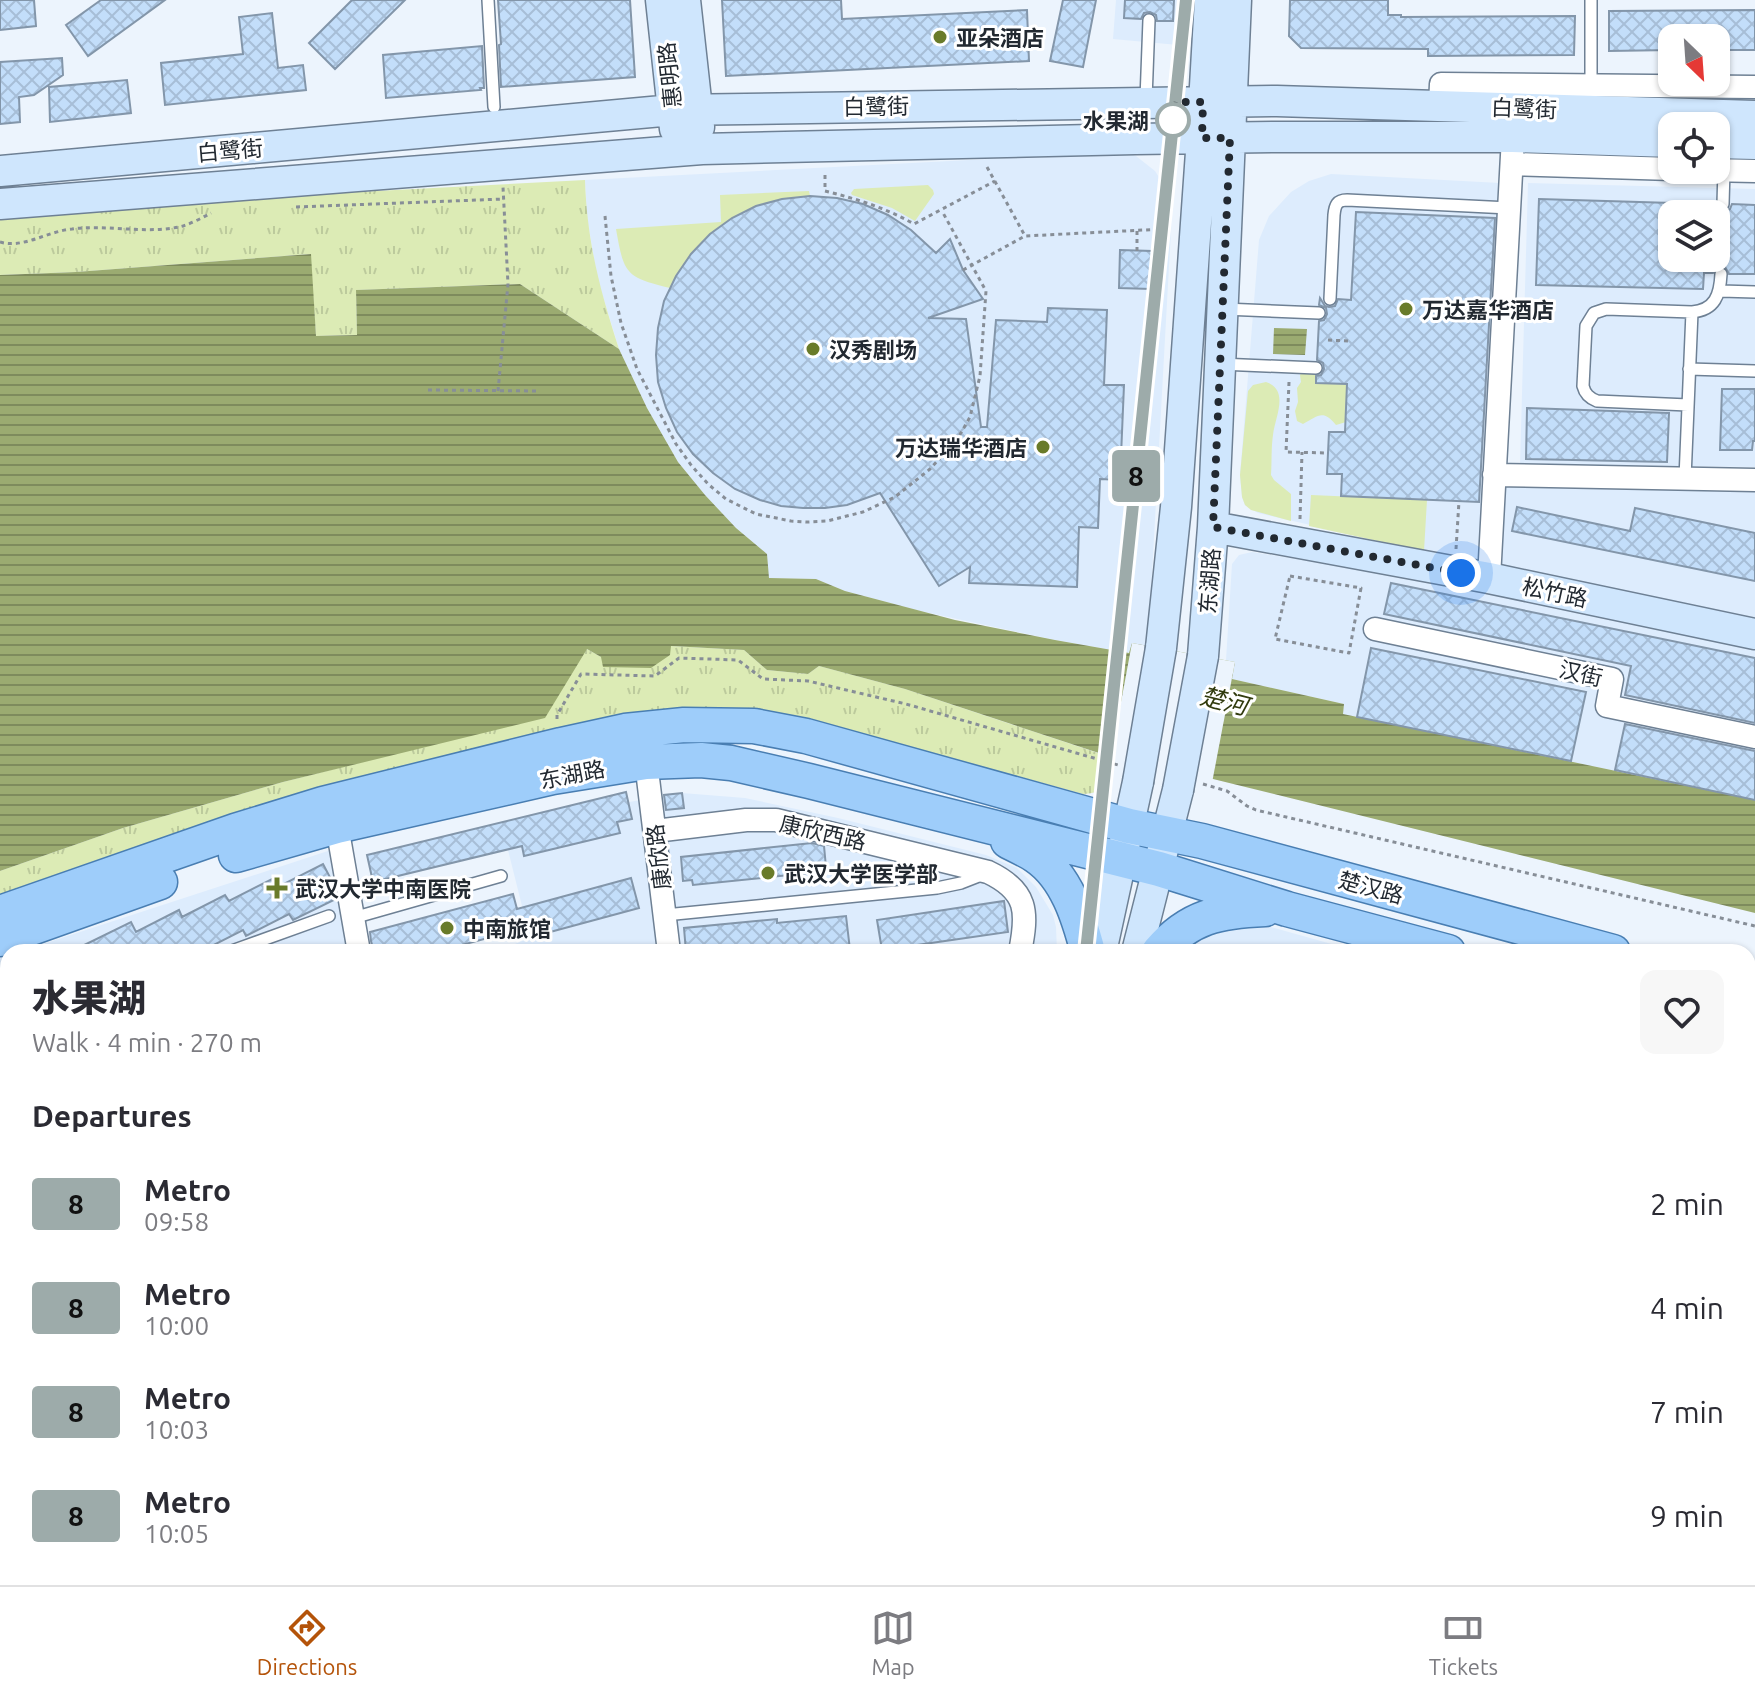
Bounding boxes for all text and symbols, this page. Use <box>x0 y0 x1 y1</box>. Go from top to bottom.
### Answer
north arrow <box>1658 24 1730 96</box>
map controls <box>1658 24 1730 272</box>
place label: 亚朵酒店 <box>956 25 1044 50</box>
marker: 亚朵酒店 <box>931 28 949 46</box>
street label: 惠明路 <box>653 41 685 109</box>
street label: 白鹭街 <box>843 93 909 119</box>
street label: 白鹭街 <box>1491 94 1557 122</box>
marker: 水果湖 <box>1156 103 1190 137</box>
place label: 水果湖 <box>1083 108 1149 133</box>
button: locate <box>1658 112 1730 184</box>
street label: 白鹭街 <box>196 135 264 165</box>
button: layers <box>1658 200 1730 272</box>
place label: 万达嘉华酒店 <box>1422 297 1554 322</box>
marker: 万达嘉华酒店 <box>1397 300 1415 318</box>
place label: 汉秀剧场 <box>829 337 917 362</box>
marker: 汉秀剧场 <box>804 340 822 358</box>
place label: 万达瑞华酒店 <box>895 435 1027 460</box>
marker: 万达瑞华酒店 <box>1034 438 1052 456</box>
line badge: 8 <box>1110 450 1162 502</box>
text: 8 <box>1128 460 1144 491</box>
street label: 东湖路 <box>1194 547 1224 615</box>
your location <box>1441 553 1481 593</box>
street label: 松竹路 <box>1520 573 1590 611</box>
street label: 汉街 <box>1557 656 1605 690</box>
water label: 楚河 <box>1197 682 1254 721</box>
street label: 东湖路 <box>537 755 607 793</box>
street label: 康欣西路 <box>777 810 869 854</box>
street label: 康欣路 <box>642 823 674 891</box>
place label: 武汉大学医学部 <box>784 861 938 886</box>
marker: 武汉大学医学部 <box>759 864 777 882</box>
street label: 楚汉路 <box>1336 866 1406 908</box>
place label: 武汉大学中南医院 <box>295 876 471 901</box>
marker: 武汉大学中南医院 <box>266 877 288 899</box>
place label: 中南旅馆 <box>463 916 551 941</box>
marker: 中南旅馆 <box>438 919 456 937</box>
button: heart <box>1640 970 1724 1054</box>
text: 水果湖 <box>32 977 146 1019</box>
text: Walk · 4 min · 270 m <box>32 1028 262 1057</box>
text: Departures <box>32 1099 192 1133</box>
text: Metro <box>144 1173 231 1207</box>
text: 2 min <box>1650 1187 1724 1221</box>
text: 8 <box>68 1188 84 1219</box>
text: 09:58 <box>144 1207 209 1236</box>
text: Metro <box>144 1277 231 1311</box>
text: 4 min <box>1650 1291 1724 1325</box>
text: 8 <box>68 1292 84 1323</box>
text: 10:00 <box>144 1311 209 1340</box>
text: Metro <box>144 1381 231 1415</box>
text: 7 min <box>1650 1395 1724 1429</box>
text: 8 <box>68 1396 84 1427</box>
text: 10:03 <box>144 1415 209 1444</box>
text: Metro <box>144 1485 231 1519</box>
text: 9 min <box>1650 1499 1724 1533</box>
text: 8 <box>68 1500 84 1531</box>
text: 10:05 <box>144 1519 209 1548</box>
tab: Directions <box>257 1606 357 1679</box>
tab: Map <box>871 1606 915 1679</box>
tab: Tickets <box>1429 1606 1498 1679</box>

